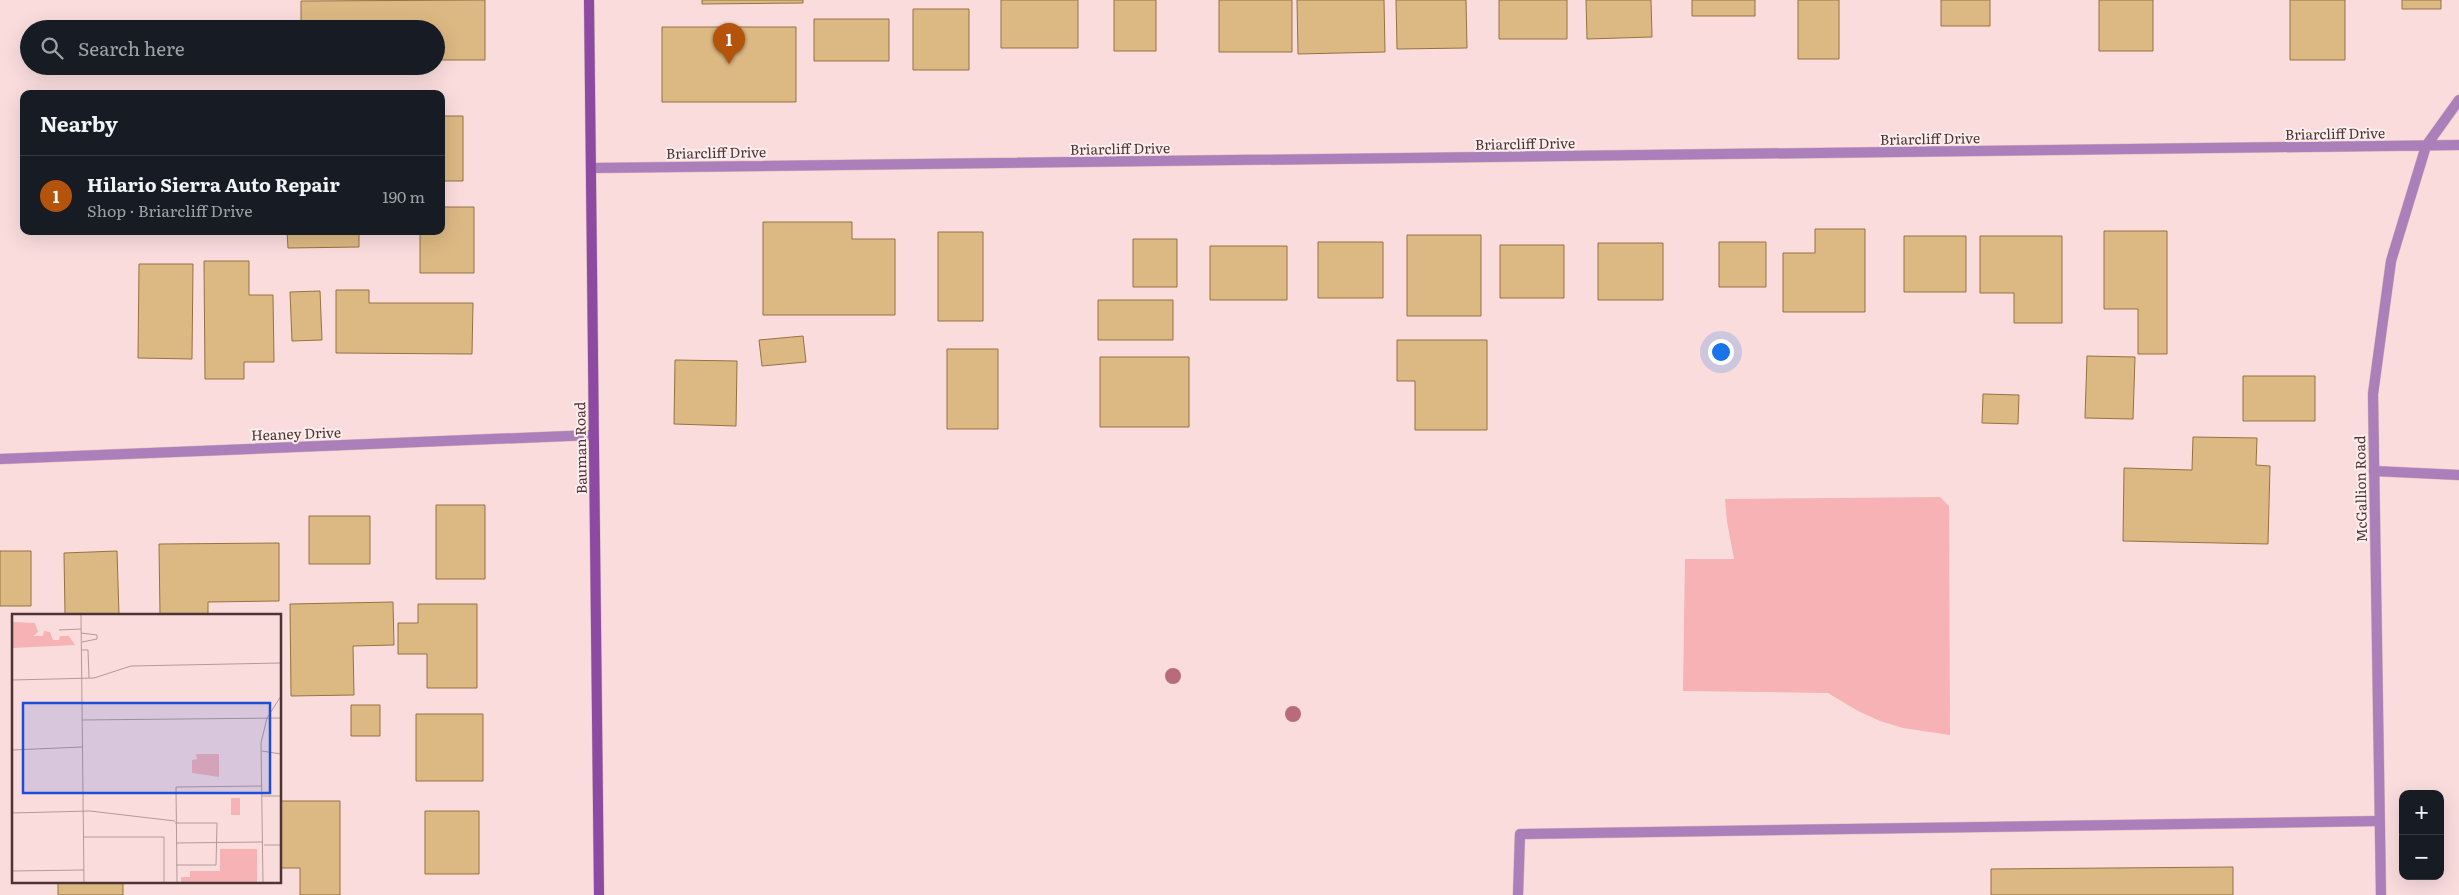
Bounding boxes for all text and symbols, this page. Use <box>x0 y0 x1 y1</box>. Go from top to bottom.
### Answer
search box <box>20 20 445 75</box>
pin: 1 <box>713 23 745 64</box>
icon: search <box>38 34 66 62</box>
text: Search here <box>78 34 185 62</box>
text: Nearby <box>40 107 118 138</box>
street label: Briarcliff Drive <box>2285 122 2385 144</box>
street label: Briarcliff Drive <box>1880 127 1980 149</box>
street label: Briarcliff Drive <box>1475 132 1575 154</box>
street label: Briarcliff Drive <box>1070 137 1170 159</box>
street label: Briarcliff Drive <box>666 141 766 163</box>
text: Hilario Sierra Auto Repair <box>87 170 340 198</box>
text: 1 <box>53 184 59 208</box>
text: 190 m <box>382 184 425 208</box>
text: Shop · Briarcliff Drive <box>87 198 253 222</box>
your location <box>1708 339 1734 365</box>
street label: Bauman Road <box>569 401 591 494</box>
street label: Heaney Drive <box>251 421 341 445</box>
street label: McGallion Road <box>2349 435 2371 543</box>
inset map <box>12 614 281 882</box>
map controls <box>2399 790 2444 880</box>
button: + <box>2399 790 2444 835</box>
button: − <box>2399 835 2444 880</box>

